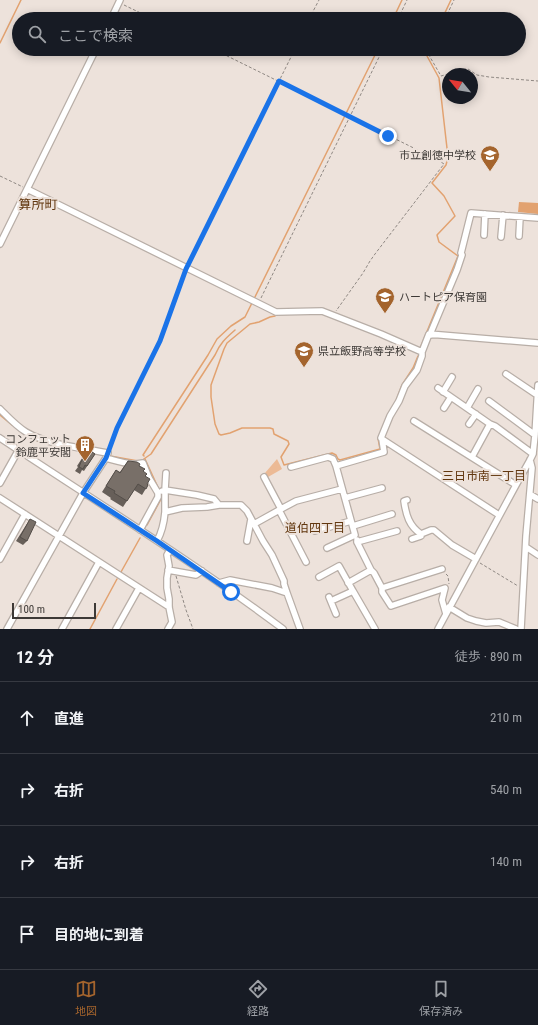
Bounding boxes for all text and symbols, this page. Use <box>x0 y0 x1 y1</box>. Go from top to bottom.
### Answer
search box <box>12 12 526 56</box>
icon: search <box>26 23 48 45</box>
text: ここで検索 <box>58 27 133 45</box>
north arrow <box>442 68 478 104</box>
route end <box>379 127 397 145</box>
school or university icon: 市立創徳中学校 <box>479 144 501 172</box>
place label: 市立創徳中学校 <box>399 149 476 162</box>
district label: 算所町 <box>18 197 58 212</box>
school or university icon: ハートピア保育園 <box>374 286 396 314</box>
place label: ハートピア保育園 <box>399 291 487 304</box>
school or university icon: 県立飯野高等学校 <box>293 340 315 368</box>
place label: 県立飯野高等学校 <box>318 345 406 358</box>
place label: コンフェット 鈴鹿平安閣 <box>5 433 71 459</box>
building icon: コンフェット 鈴鹿平安閣 <box>74 434 96 462</box>
district label: 三日市南一丁目 <box>442 469 526 483</box>
district label: 道伯四丁目 <box>285 521 345 535</box>
route start <box>222 583 240 601</box>
scale bar <box>12 601 96 620</box>
text: 100 m <box>18 603 45 616</box>
text: 12 分 <box>16 647 54 667</box>
text: 徒歩 · 890 m <box>455 649 522 664</box>
icon: ahead <box>16 707 38 729</box>
text: 直進 <box>54 710 84 728</box>
text: 210 m <box>490 710 522 725</box>
icon: right <box>16 779 38 801</box>
text: 右折 <box>54 782 84 800</box>
text: 540 m <box>490 782 522 797</box>
icon: right <box>16 851 38 873</box>
text: 右折 <box>54 854 84 872</box>
text: 140 m <box>490 854 522 869</box>
icon: arrive <box>16 923 38 945</box>
text: 目的地に到着 <box>54 926 144 944</box>
tab: 地図 <box>75 978 97 1018</box>
tab: 経路 <box>247 978 269 1018</box>
tab: 保存済み <box>419 978 463 1018</box>

